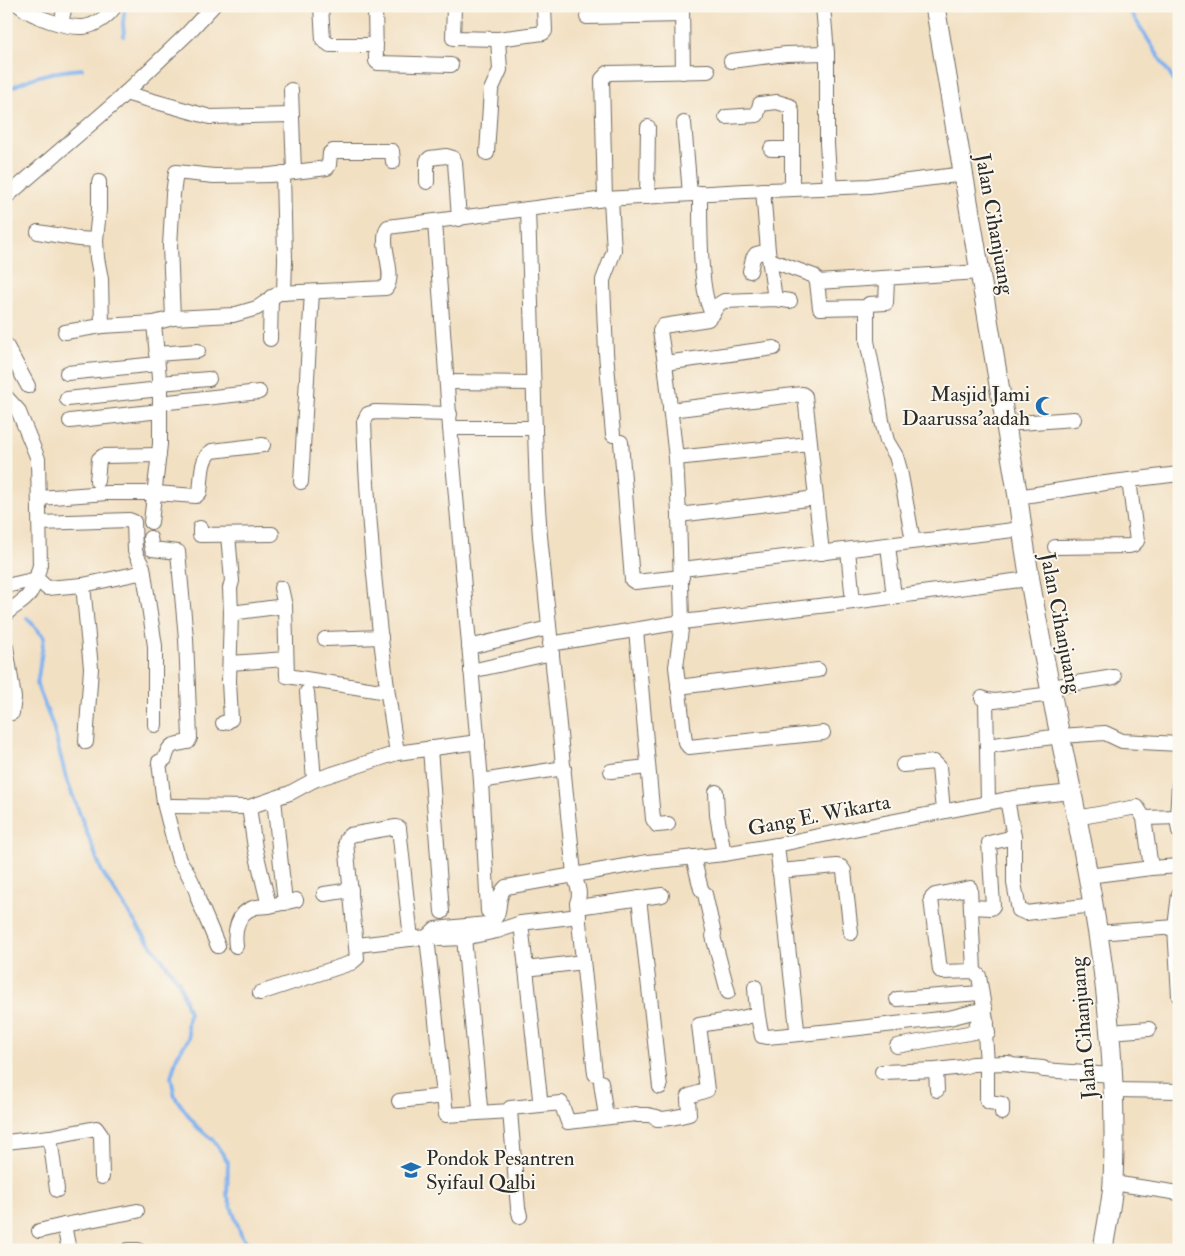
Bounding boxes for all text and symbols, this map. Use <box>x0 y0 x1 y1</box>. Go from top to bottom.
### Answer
street label: Jalan Cihanjuang <box>969 150 1020 297</box>
place label: Masjid Jami Daarussa'aadah <box>902 381 1030 432</box>
mosque icon: Masjid Jami Daarussa'aadah <box>1034 395 1056 417</box>
street label: Jalan Cihanjuang <box>1033 549 1088 696</box>
street label: Gang E. Wikarta <box>746 788 893 843</box>
street label: Jalan Cihanjuang <box>1064 955 1103 1101</box>
place label: Pondok Pesantren Syifaul Qalbi <box>426 1145 575 1196</box>
school or university icon: Pondok Pesantren Syifaul Qalbi <box>400 1159 422 1181</box>

